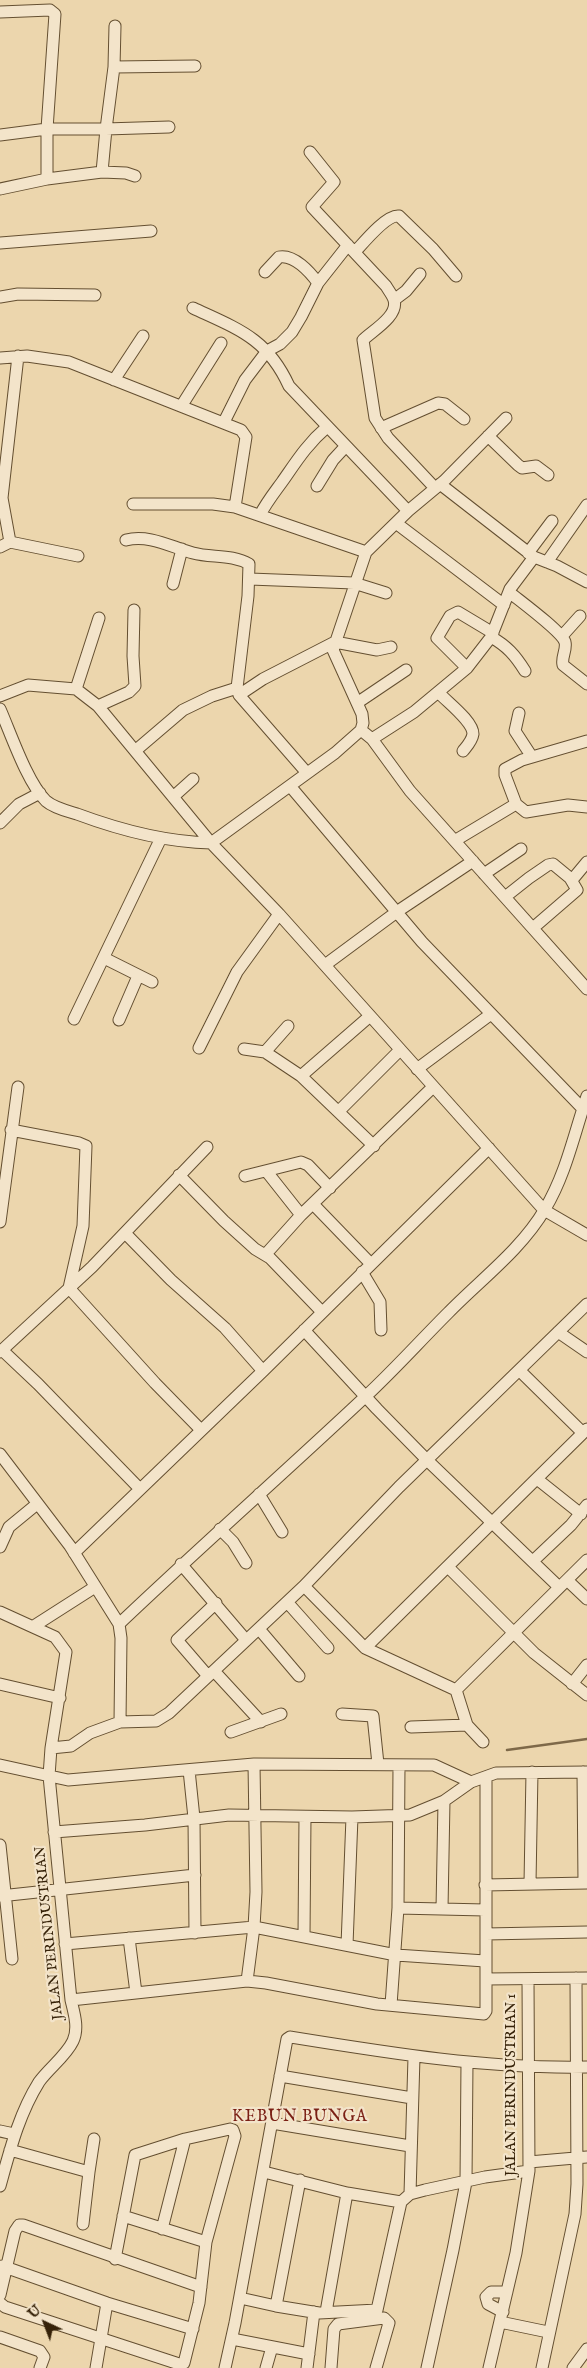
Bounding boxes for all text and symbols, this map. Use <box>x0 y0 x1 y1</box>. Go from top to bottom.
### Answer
street label: JALAN PERINDUSTRIAN <box>33 1845 67 2021</box>
street label: JALAN PERINDUSTRIAN 1 <box>504 1994 520 2176</box>
district label: KEBUN BUNGA <box>231 2108 369 2128</box>
north arrow <box>20 2298 70 2348</box>
text: U <box>24 2301 45 2323</box>

